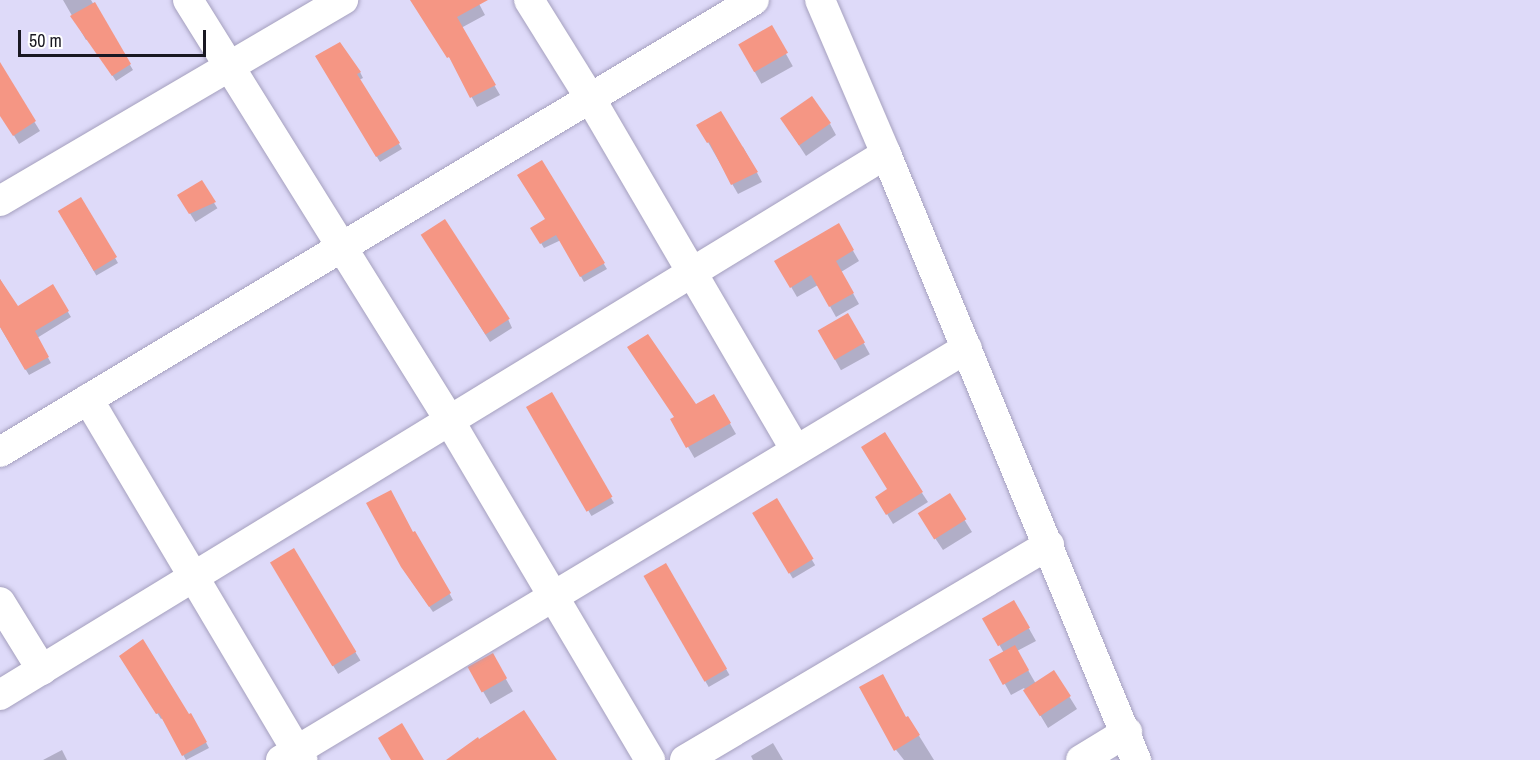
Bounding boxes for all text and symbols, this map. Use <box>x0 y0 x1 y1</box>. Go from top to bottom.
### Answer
scale bar <box>21 18 208 56</box>
text: 50 m <box>29 28 62 53</box>

